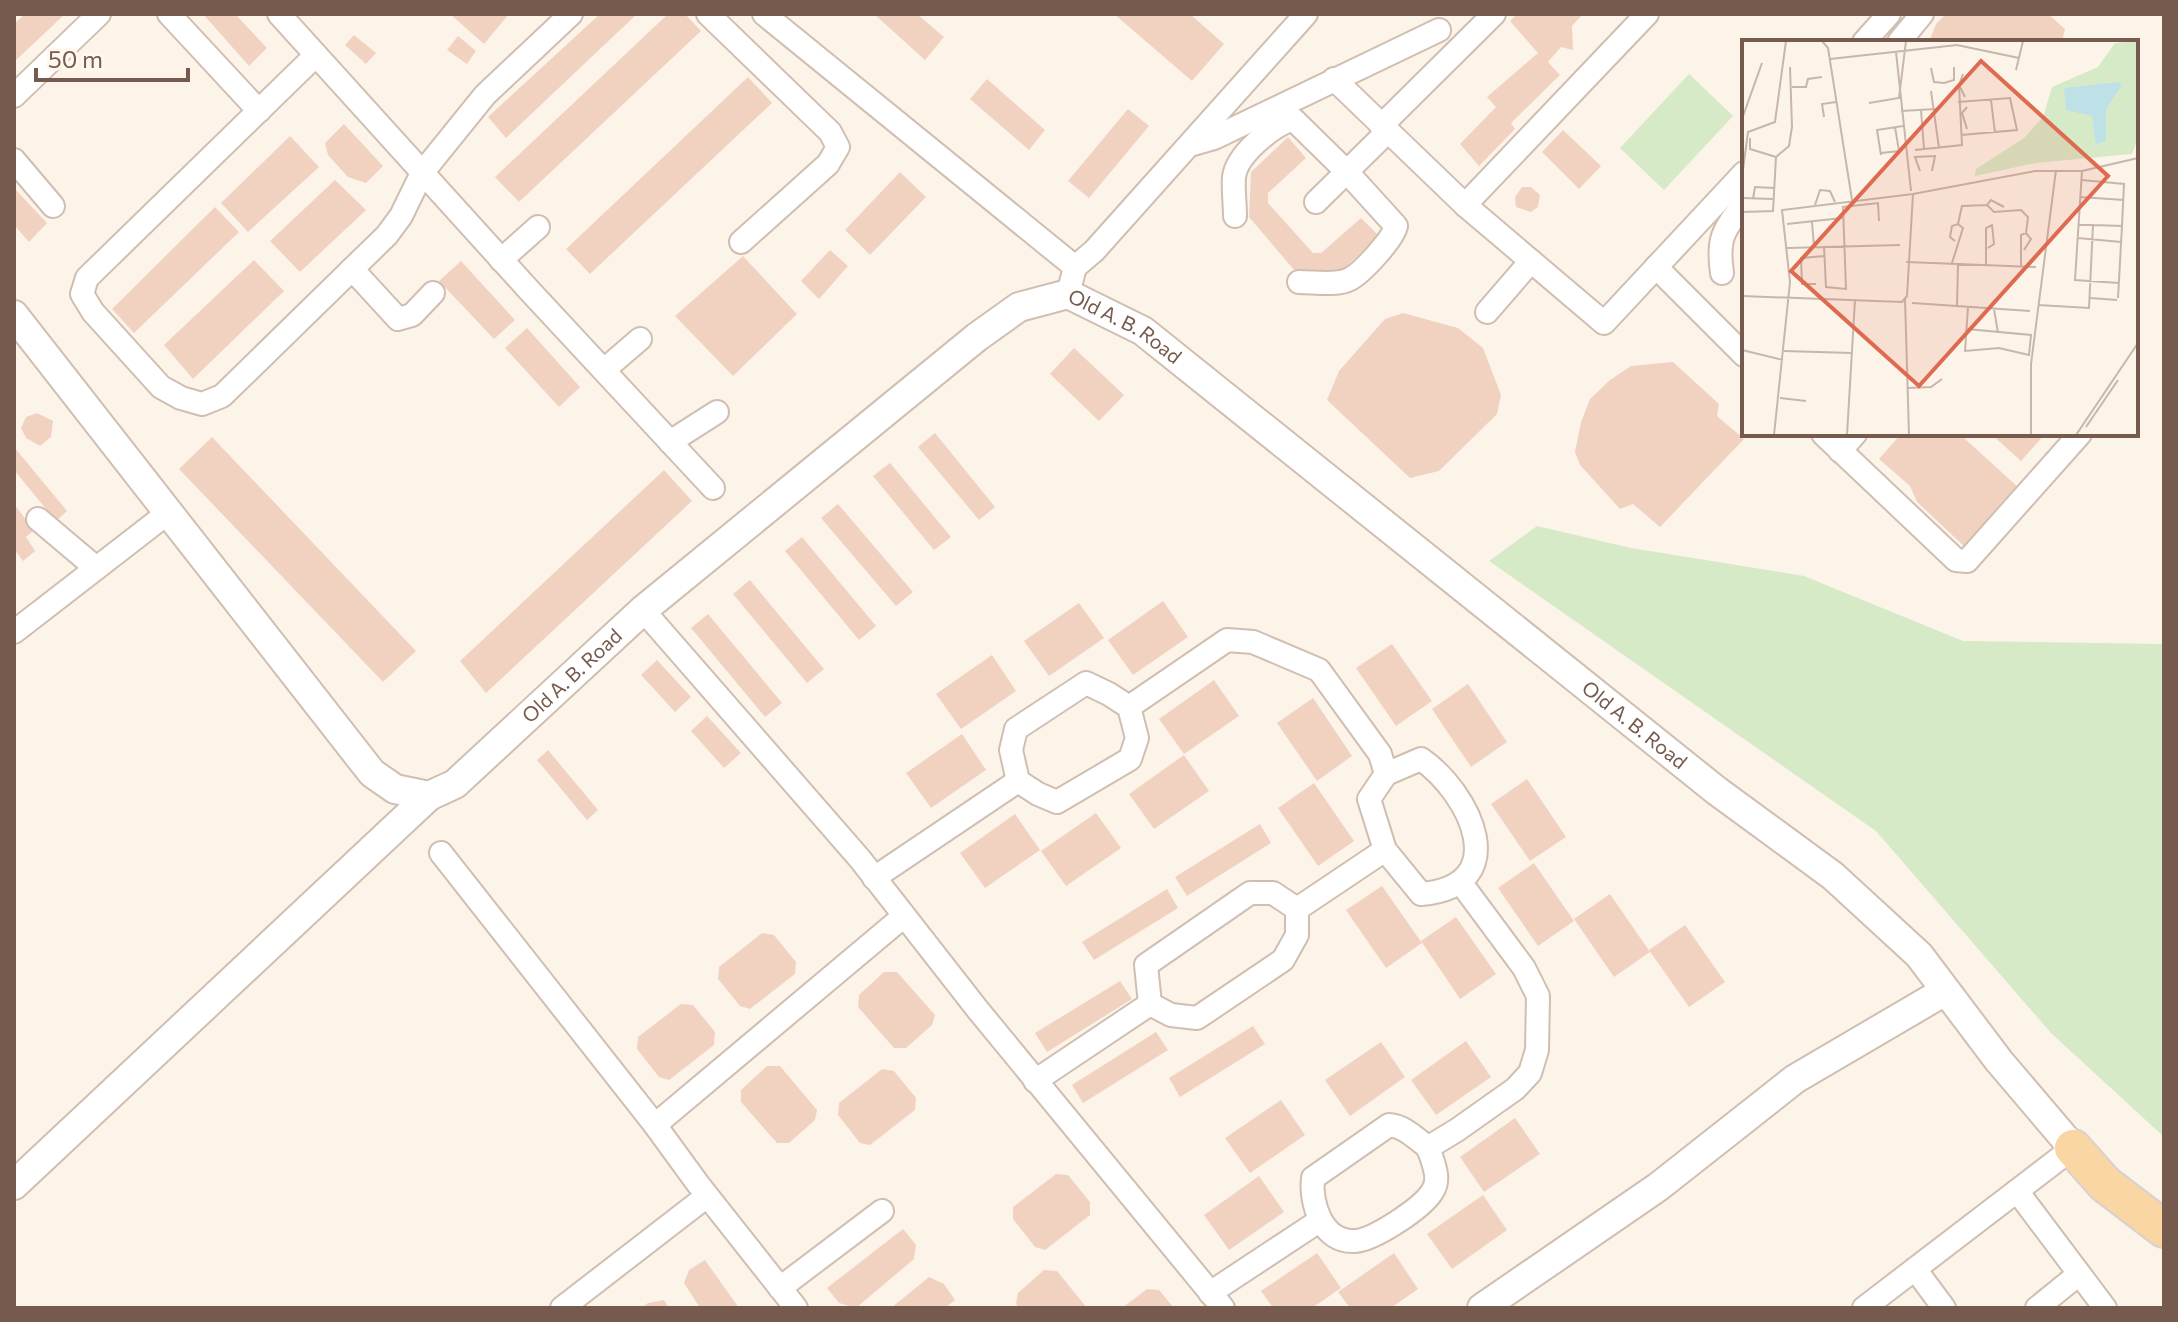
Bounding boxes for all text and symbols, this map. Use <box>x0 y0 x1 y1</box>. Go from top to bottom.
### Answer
scale bar <box>36 32 188 82</box>
inset map <box>1742 40 2138 436</box>
text: 50 m <box>48 44 103 73</box>
street label: Old A. B. Road <box>1065 283 1187 368</box>
street label: Old A. B. Road <box>516 623 626 727</box>
street label: Old A. B. Road <box>1578 675 1692 773</box>

